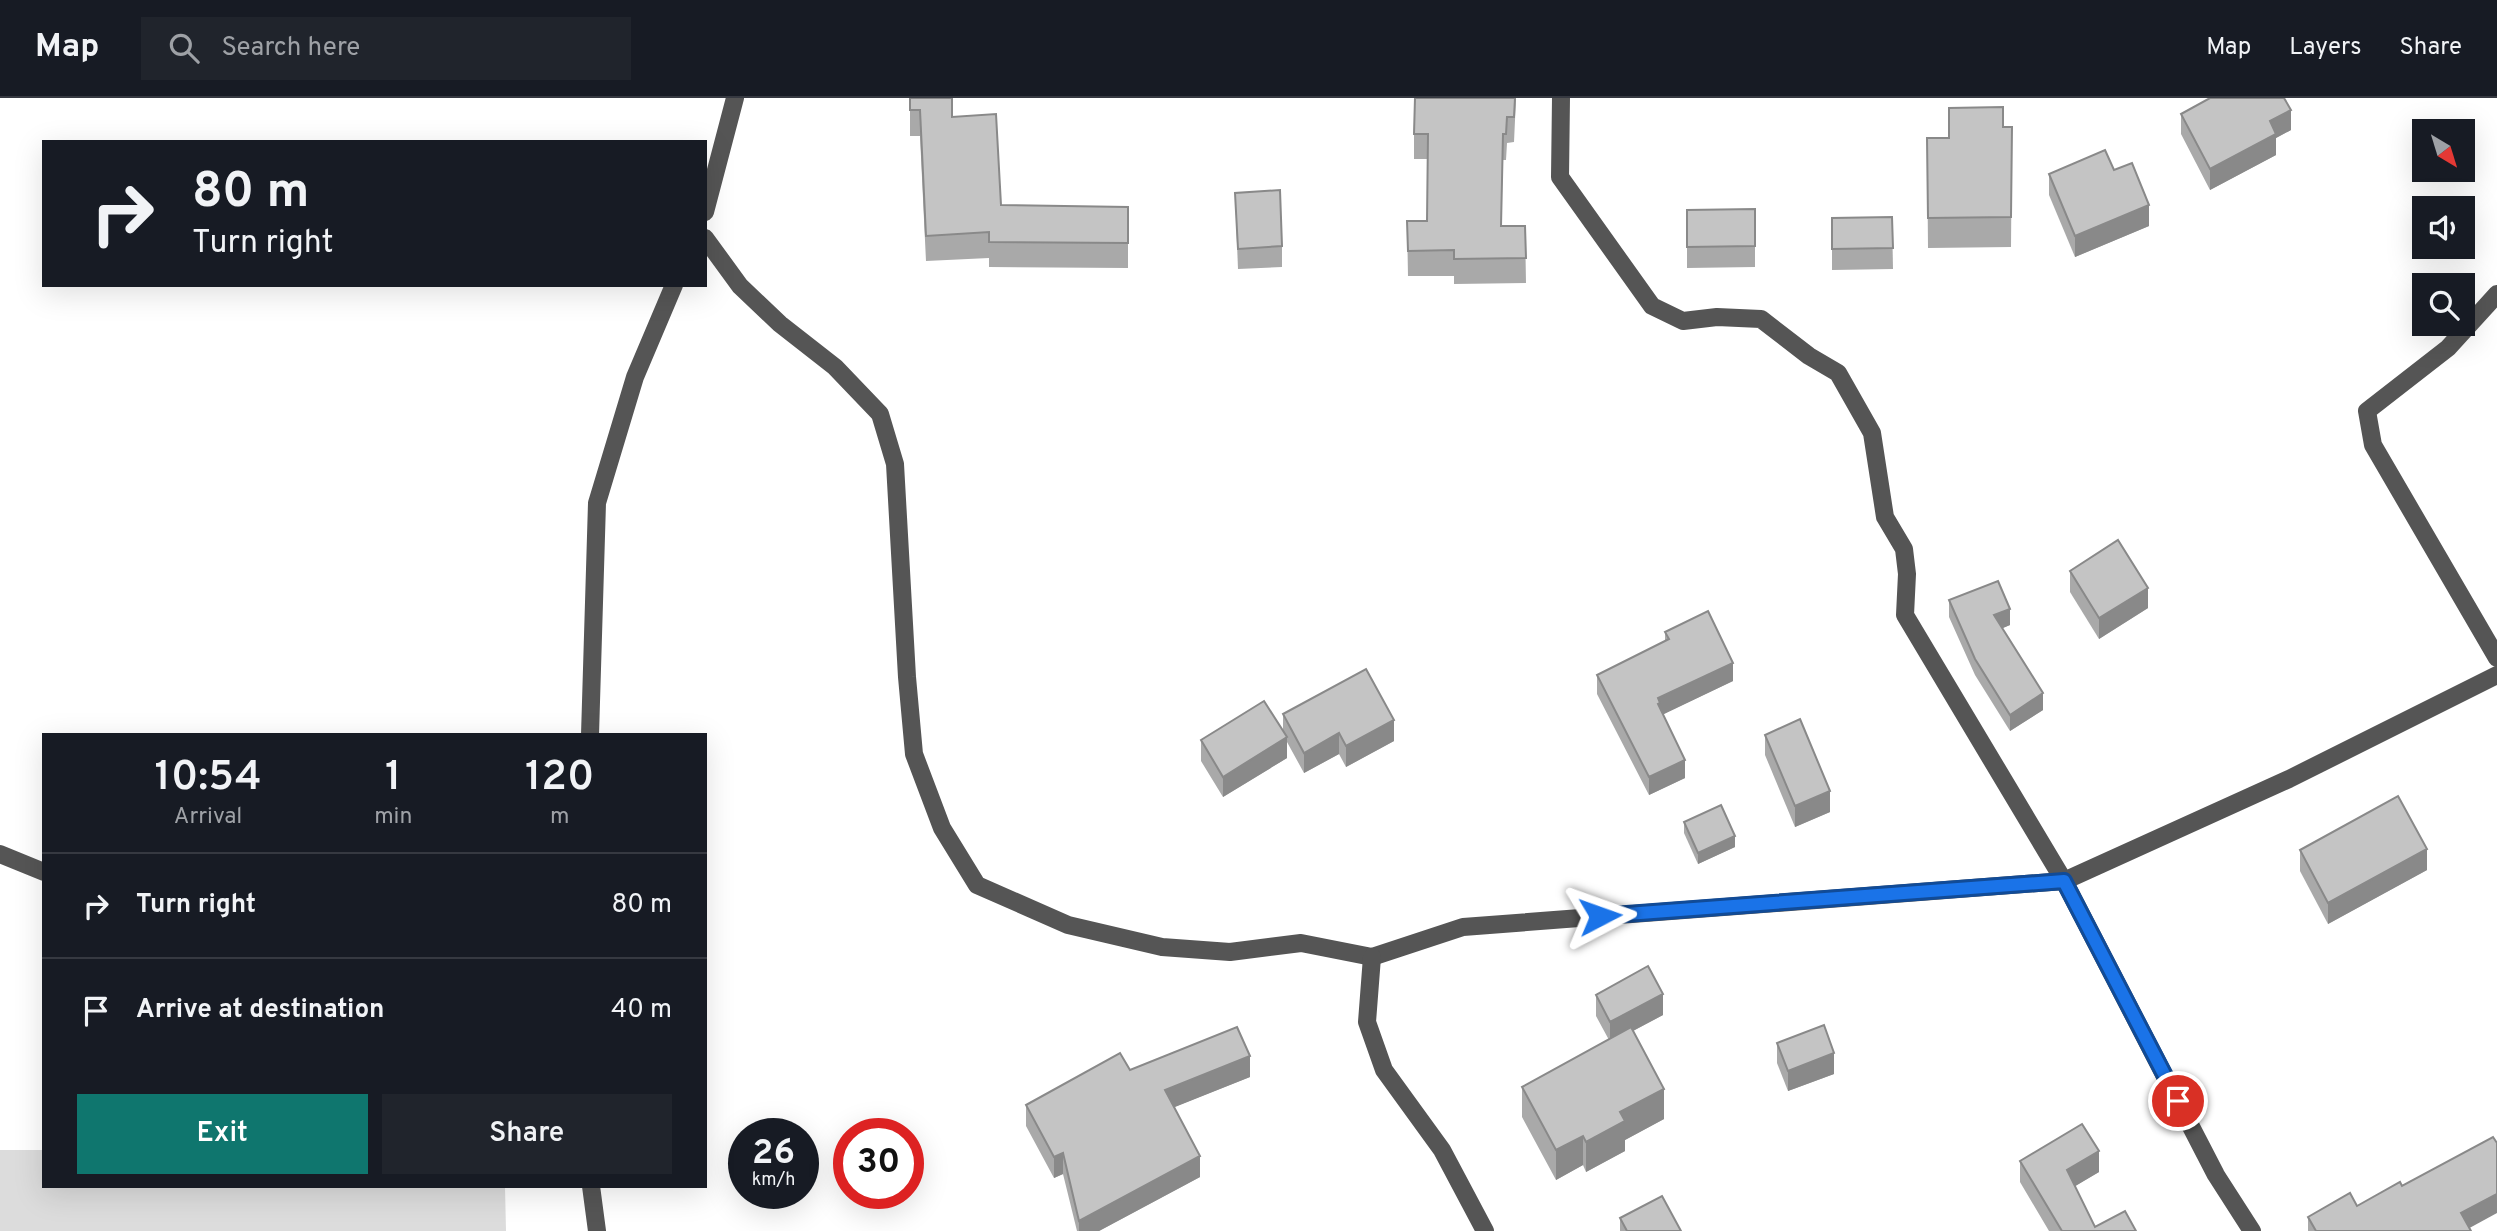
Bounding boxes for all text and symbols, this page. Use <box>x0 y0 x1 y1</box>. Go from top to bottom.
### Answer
search box <box>141 17 631 80</box>
text: Map <box>35 27 99 69</box>
icon: search <box>165 29 203 67</box>
text: Search here <box>221 32 360 65</box>
text: Map <box>2206 33 2251 63</box>
text: Layers <box>2289 33 2361 63</box>
text: Share <box>2399 33 2462 63</box>
north arrow <box>2412 119 2474 182</box>
map controls <box>2412 119 2475 336</box>
text: 80 m <box>192 163 309 225</box>
icon: right <box>77 168 168 259</box>
button: sound <box>2412 196 2475 259</box>
text: Turn right <box>192 224 334 264</box>
button: search <box>2412 273 2475 336</box>
text: 10:54 <box>155 752 262 805</box>
text: 1 <box>385 752 402 805</box>
text: 120 <box>525 752 594 805</box>
text: Arrival <box>174 803 242 832</box>
text: min <box>374 803 412 832</box>
text: m <box>550 803 569 832</box>
position arrow <box>1563 879 1637 953</box>
icon: right <box>77 887 115 925</box>
text: Turn right <box>136 889 256 922</box>
text: 80 m <box>612 889 672 922</box>
icon: arrive <box>77 992 115 1030</box>
text: Arrive at destination <box>136 994 384 1027</box>
text: 40 m <box>611 994 672 1027</box>
pin <box>2148 1071 2208 1131</box>
icon: arrive <box>2159 1082 2197 1120</box>
button: Exit <box>77 1094 368 1174</box>
button: Share <box>382 1094 672 1174</box>
speed limit sign: 30 <box>833 1118 924 1209</box>
text: 26 <box>752 1132 795 1176</box>
text: km/h <box>752 1169 795 1192</box>

